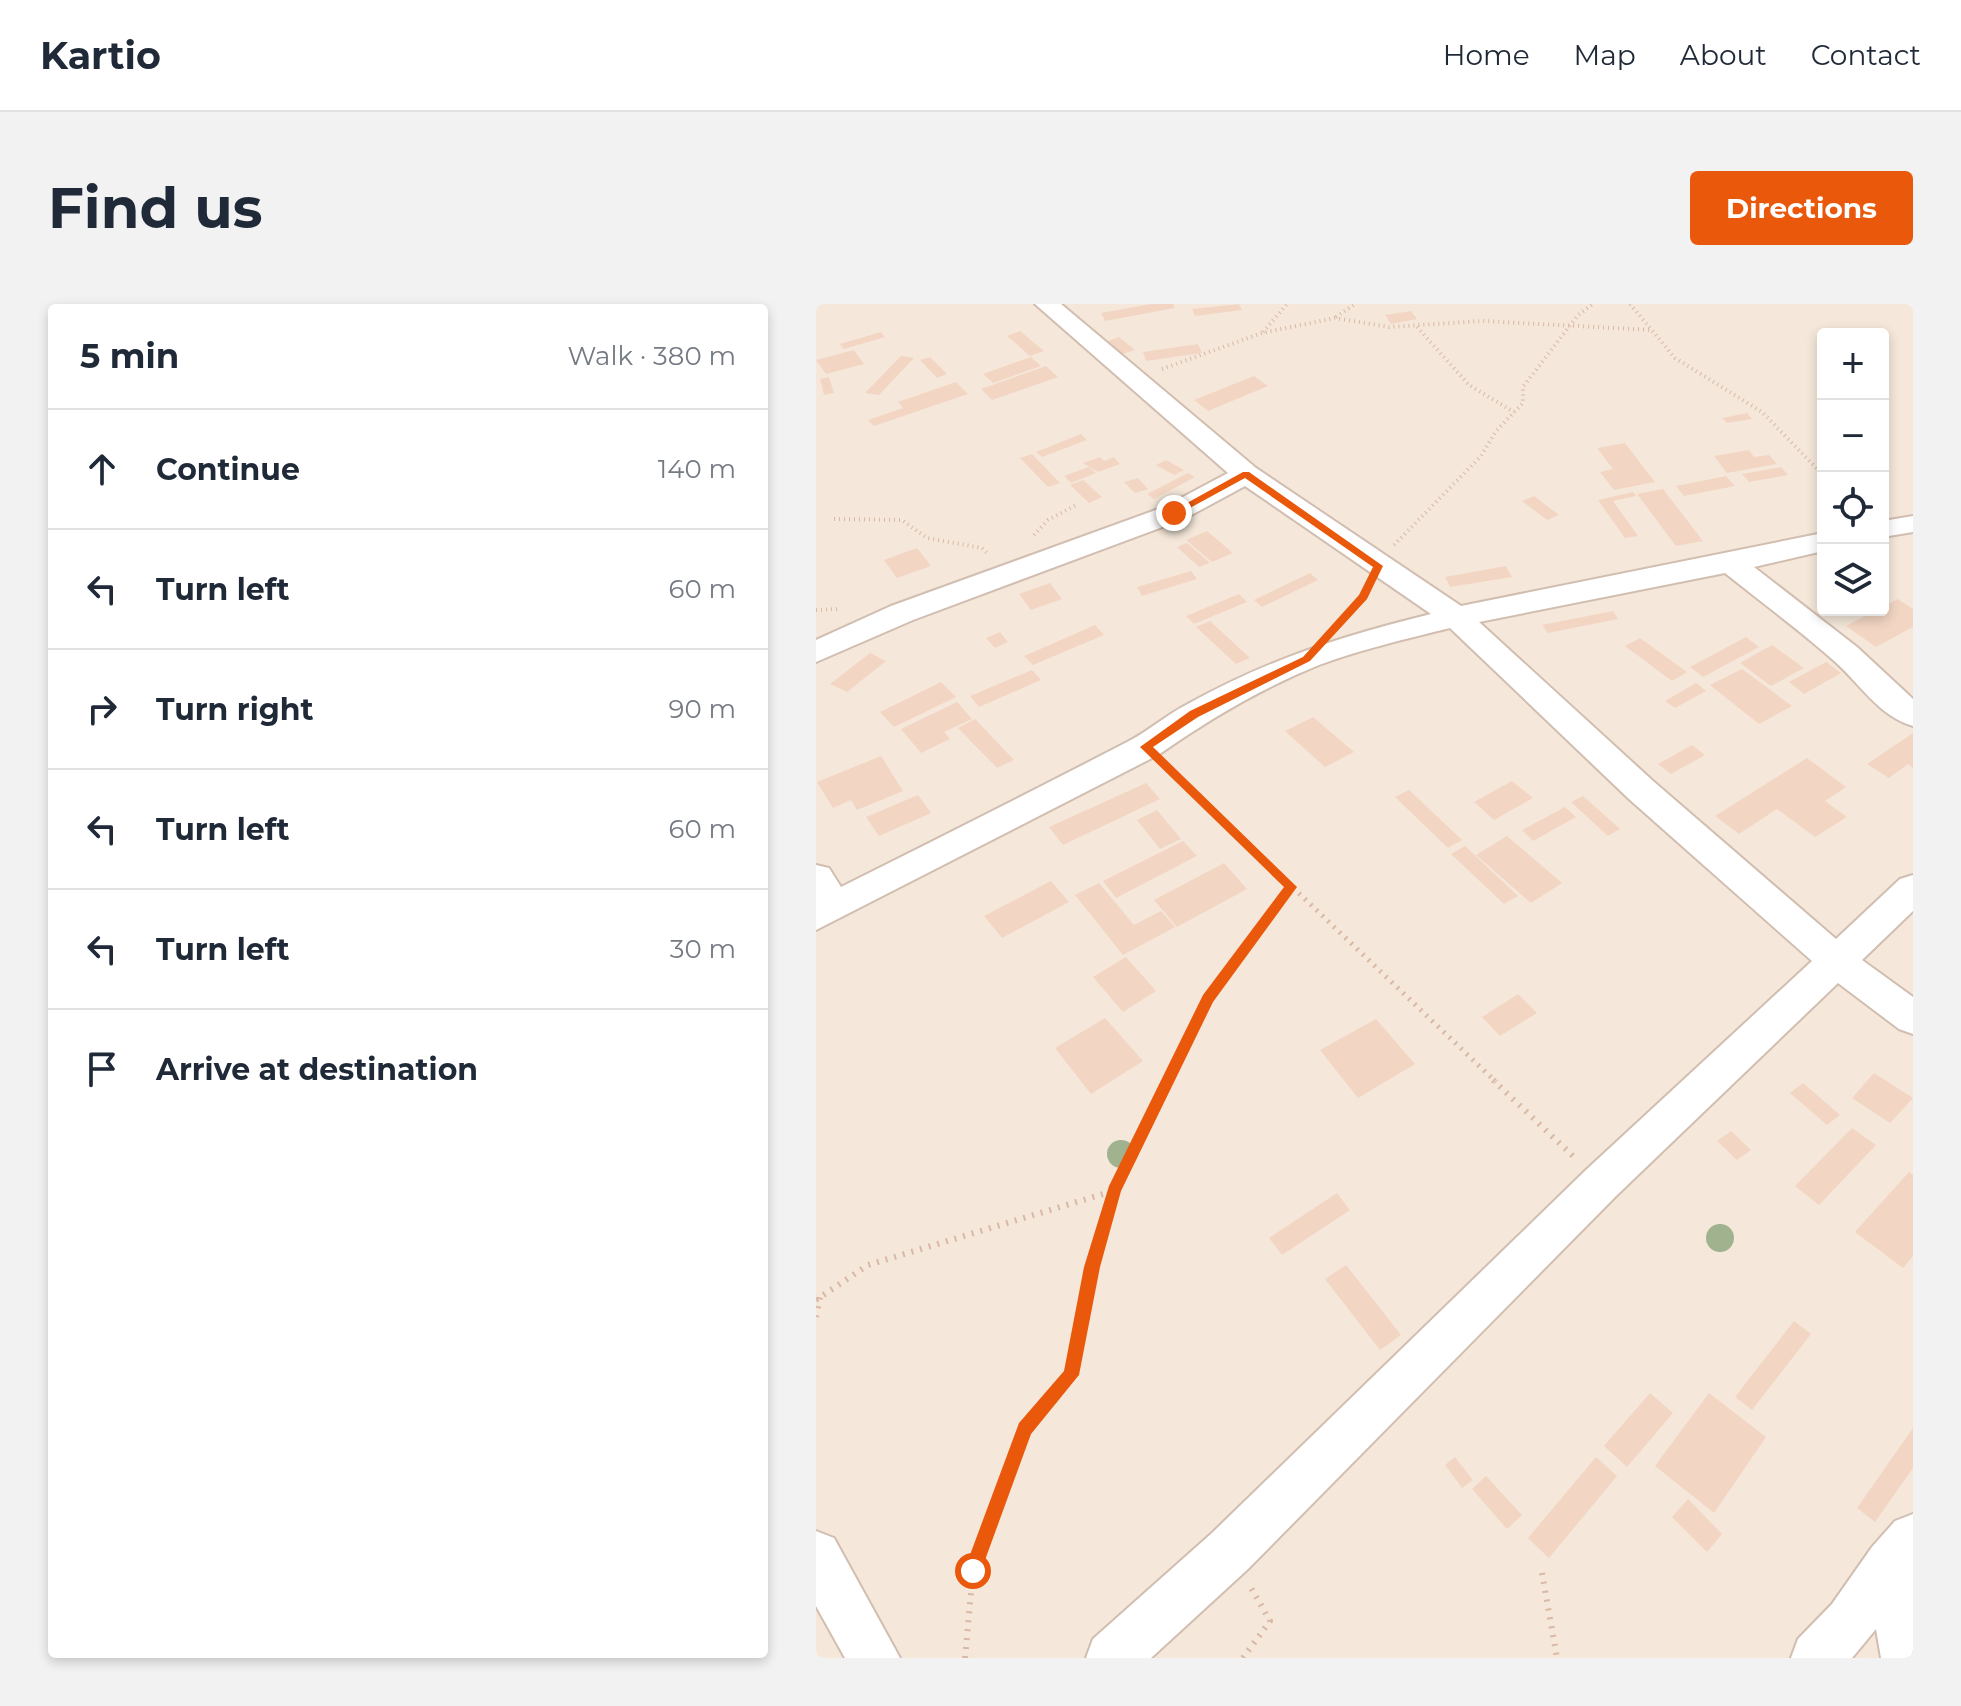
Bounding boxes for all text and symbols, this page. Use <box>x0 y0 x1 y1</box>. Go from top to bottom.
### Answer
text: Kartio <box>40 32 161 79</box>
text: Home <box>1443 38 1530 72</box>
text: Map <box>1574 38 1636 72</box>
text: About <box>1680 38 1767 72</box>
text: Contact <box>1811 38 1921 72</box>
button: Directions <box>1690 171 1913 245</box>
text: Find us <box>48 174 262 242</box>
map controls <box>1817 328 1889 616</box>
button: + <box>1817 328 1889 400</box>
text: 5 min <box>80 335 179 377</box>
text: Walk · 380 m <box>568 340 736 372</box>
button: − <box>1817 400 1889 472</box>
icon: ahead <box>80 447 124 491</box>
text: Continue <box>156 451 300 488</box>
text: 140 m <box>658 453 736 485</box>
button: locate <box>1817 472 1889 544</box>
route end <box>1156 495 1192 531</box>
button: layers <box>1817 544 1889 616</box>
icon: left <box>80 567 124 611</box>
text: Turn left <box>156 571 289 608</box>
text: 60 m <box>669 573 736 605</box>
icon: right <box>80 687 124 731</box>
text: Turn right <box>156 691 313 728</box>
text: 90 m <box>669 693 736 725</box>
icon: left <box>80 807 124 851</box>
text: Turn left <box>156 811 289 848</box>
text: 60 m <box>669 813 736 845</box>
icon: left <box>80 927 124 971</box>
text: Turn left <box>156 931 289 968</box>
text: 30 m <box>670 933 736 965</box>
icon: arrive <box>80 1047 124 1091</box>
text: Arrive at destination <box>156 1051 478 1088</box>
route start <box>955 1553 991 1589</box>

